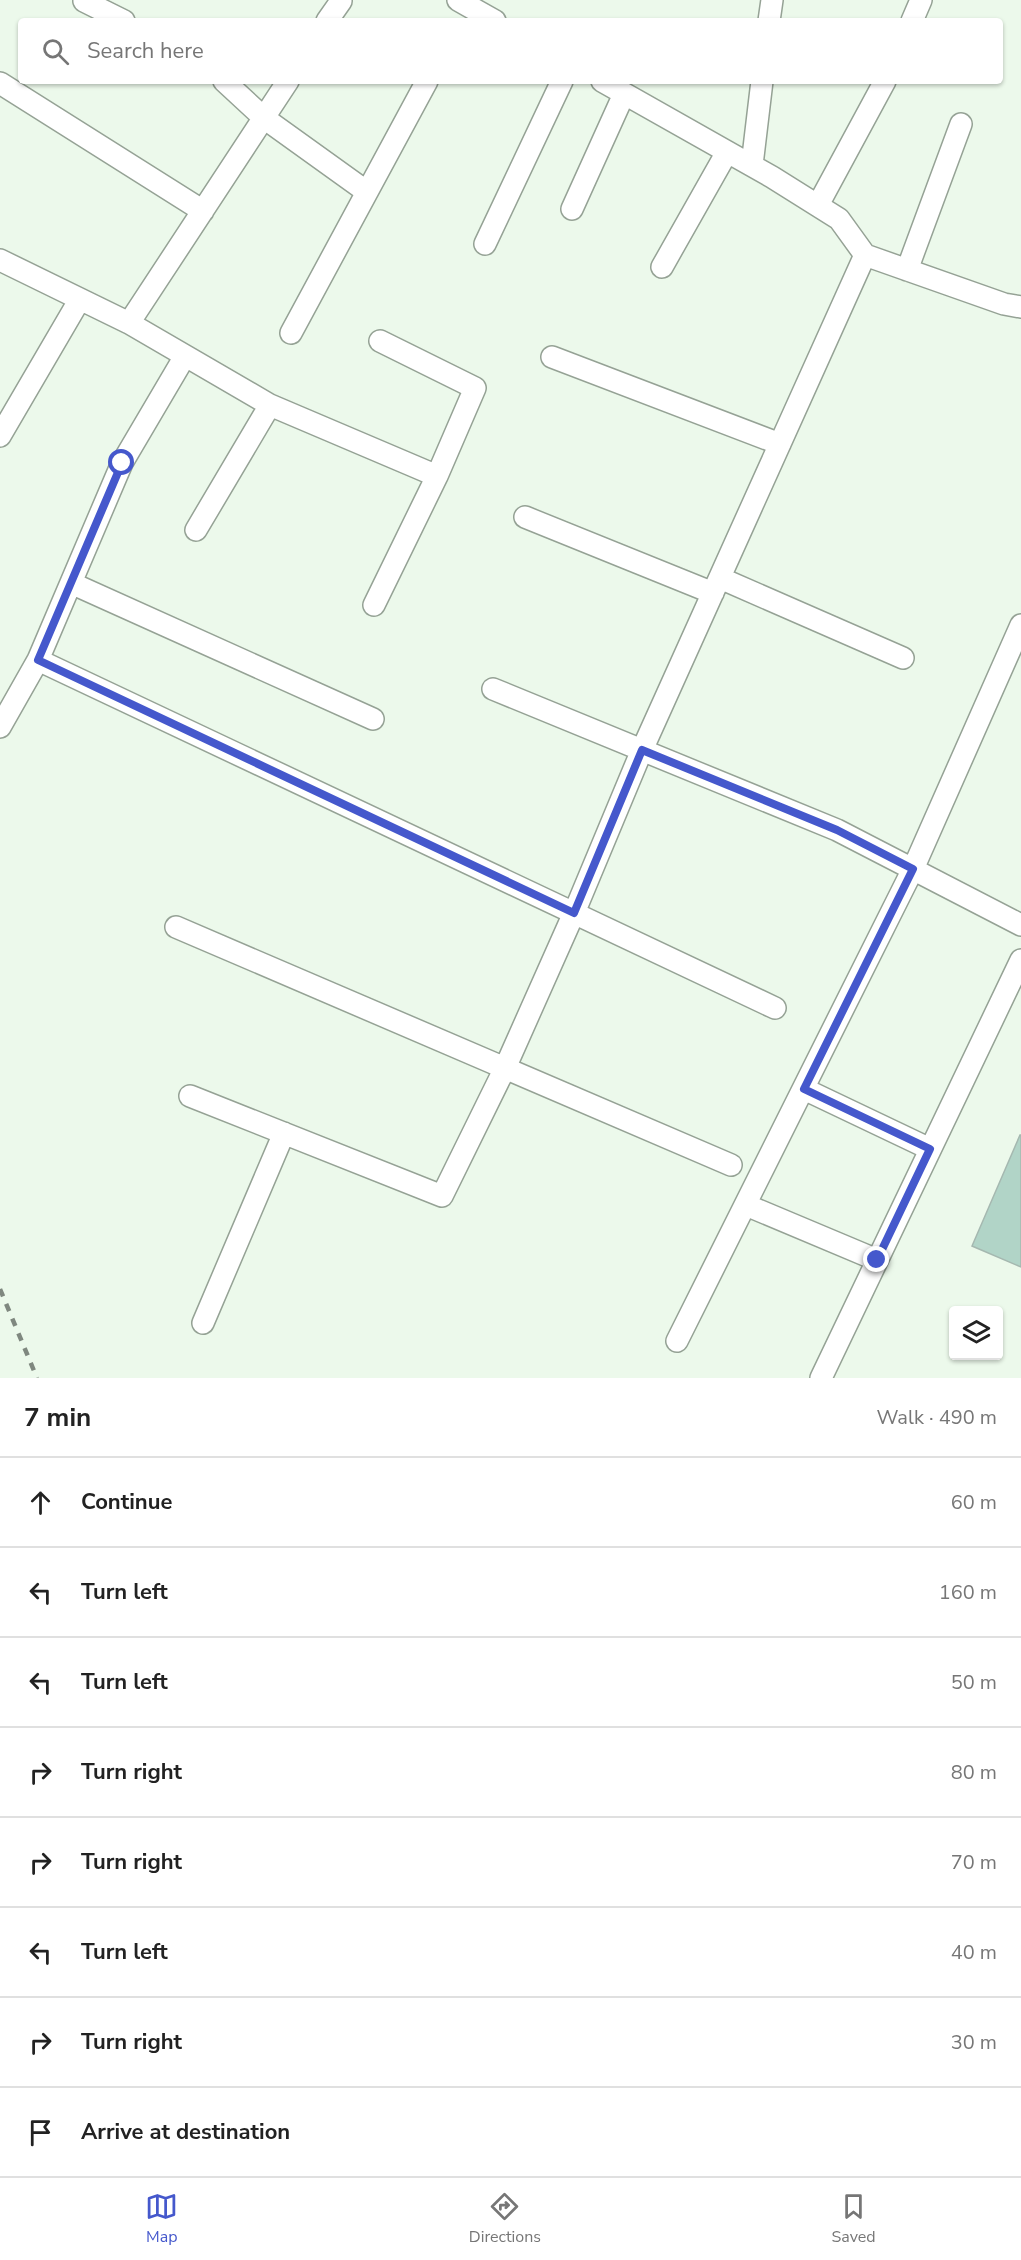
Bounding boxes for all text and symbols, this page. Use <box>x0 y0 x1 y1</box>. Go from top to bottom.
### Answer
search box <box>18 18 1003 84</box>
icon: search <box>39 35 72 68</box>
text: Search here <box>87 36 204 66</box>
route start <box>108 449 134 475</box>
route end <box>863 1246 889 1272</box>
map controls <box>949 1306 1003 1360</box>
button: layers <box>949 1306 1003 1360</box>
text: 7 min <box>24 1400 91 1435</box>
text: Walk · 490 m <box>877 1404 997 1431</box>
icon: ahead <box>24 1486 57 1519</box>
text: Continue <box>81 1487 172 1517</box>
text: 60 m <box>951 1489 997 1516</box>
icon: left <box>24 1576 57 1609</box>
text: Turn left <box>81 1577 168 1607</box>
text: 160 m <box>939 1579 997 1606</box>
icon: left <box>24 1666 57 1699</box>
text: Turn left <box>81 1667 168 1697</box>
text: 50 m <box>951 1669 997 1696</box>
icon: right <box>24 1756 57 1789</box>
text: Turn right <box>81 1757 182 1787</box>
text: 80 m <box>951 1759 997 1786</box>
icon: right <box>24 1846 57 1879</box>
text: Turn right <box>81 1847 182 1877</box>
text: 70 m <box>951 1849 997 1876</box>
icon: left <box>24 1936 57 1969</box>
text: Turn left <box>81 1937 168 1967</box>
text: 40 m <box>951 1939 997 1966</box>
icon: right <box>24 2026 57 2059</box>
text: Turn right <box>81 2027 182 2057</box>
text: 30 m <box>951 2029 997 2056</box>
icon: arrive <box>24 2116 57 2149</box>
text: Arrive at destination <box>81 2117 290 2147</box>
tab: Map <box>145 2190 178 2248</box>
tab: Directions <box>469 2190 541 2248</box>
tab: Saved <box>832 2190 876 2248</box>

